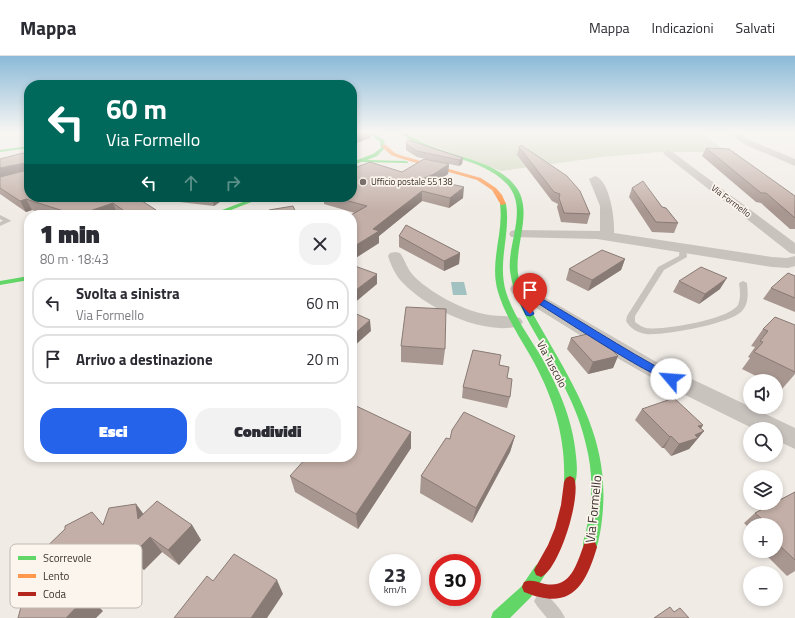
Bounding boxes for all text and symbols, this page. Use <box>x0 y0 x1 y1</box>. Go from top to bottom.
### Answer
text: Mappa <box>20 13 76 42</box>
text: Mappa <box>589 17 630 38</box>
text: Indicazioni <box>652 17 714 38</box>
text: Salvati <box>736 17 775 38</box>
text: 60 m <box>106 87 167 130</box>
icon: left <box>40 96 92 148</box>
text: Via Formello <box>106 126 200 153</box>
icon: left <box>138 172 160 194</box>
icon: ahead <box>180 172 202 194</box>
icon: right <box>222 172 244 194</box>
place label: Ufficio postale 55138 <box>371 175 453 188</box>
marker: Ufficio postale 55138 <box>358 177 368 187</box>
street label: Via Formello <box>709 181 754 220</box>
text: 1 min <box>40 216 100 252</box>
button: close <box>299 223 341 265</box>
text: 80 m · 18:43 <box>40 249 109 269</box>
pin <box>513 273 547 314</box>
icon: arrive <box>519 279 541 301</box>
text: Svolta a sinistra <box>76 282 180 305</box>
icon: left <box>42 292 64 314</box>
text: 60 m <box>306 292 339 315</box>
text: Via Formello <box>76 305 144 325</box>
street label: Via Tuscolo <box>533 338 571 391</box>
icon: arrive <box>42 348 64 370</box>
text: Arrivo a destinazione <box>76 348 213 371</box>
text: 20 m <box>306 348 339 371</box>
position arrow <box>650 358 692 400</box>
map controls <box>743 374 783 606</box>
button: sound <box>743 374 783 414</box>
button: Esci <box>40 408 187 454</box>
button: Condividi <box>195 408 341 454</box>
button: search <box>743 422 783 462</box>
button: layers <box>743 470 783 510</box>
street label: Via Formello <box>579 474 607 544</box>
button: + <box>743 518 783 558</box>
legend <box>10 544 142 608</box>
text: Scorrevole <box>43 550 92 566</box>
speed limit sign: 30 <box>429 554 481 606</box>
text: 23 <box>384 559 406 590</box>
button: − <box>743 566 783 606</box>
text: Lento <box>43 568 70 584</box>
text: km/h <box>384 582 406 597</box>
text: Coda <box>43 586 67 602</box>

